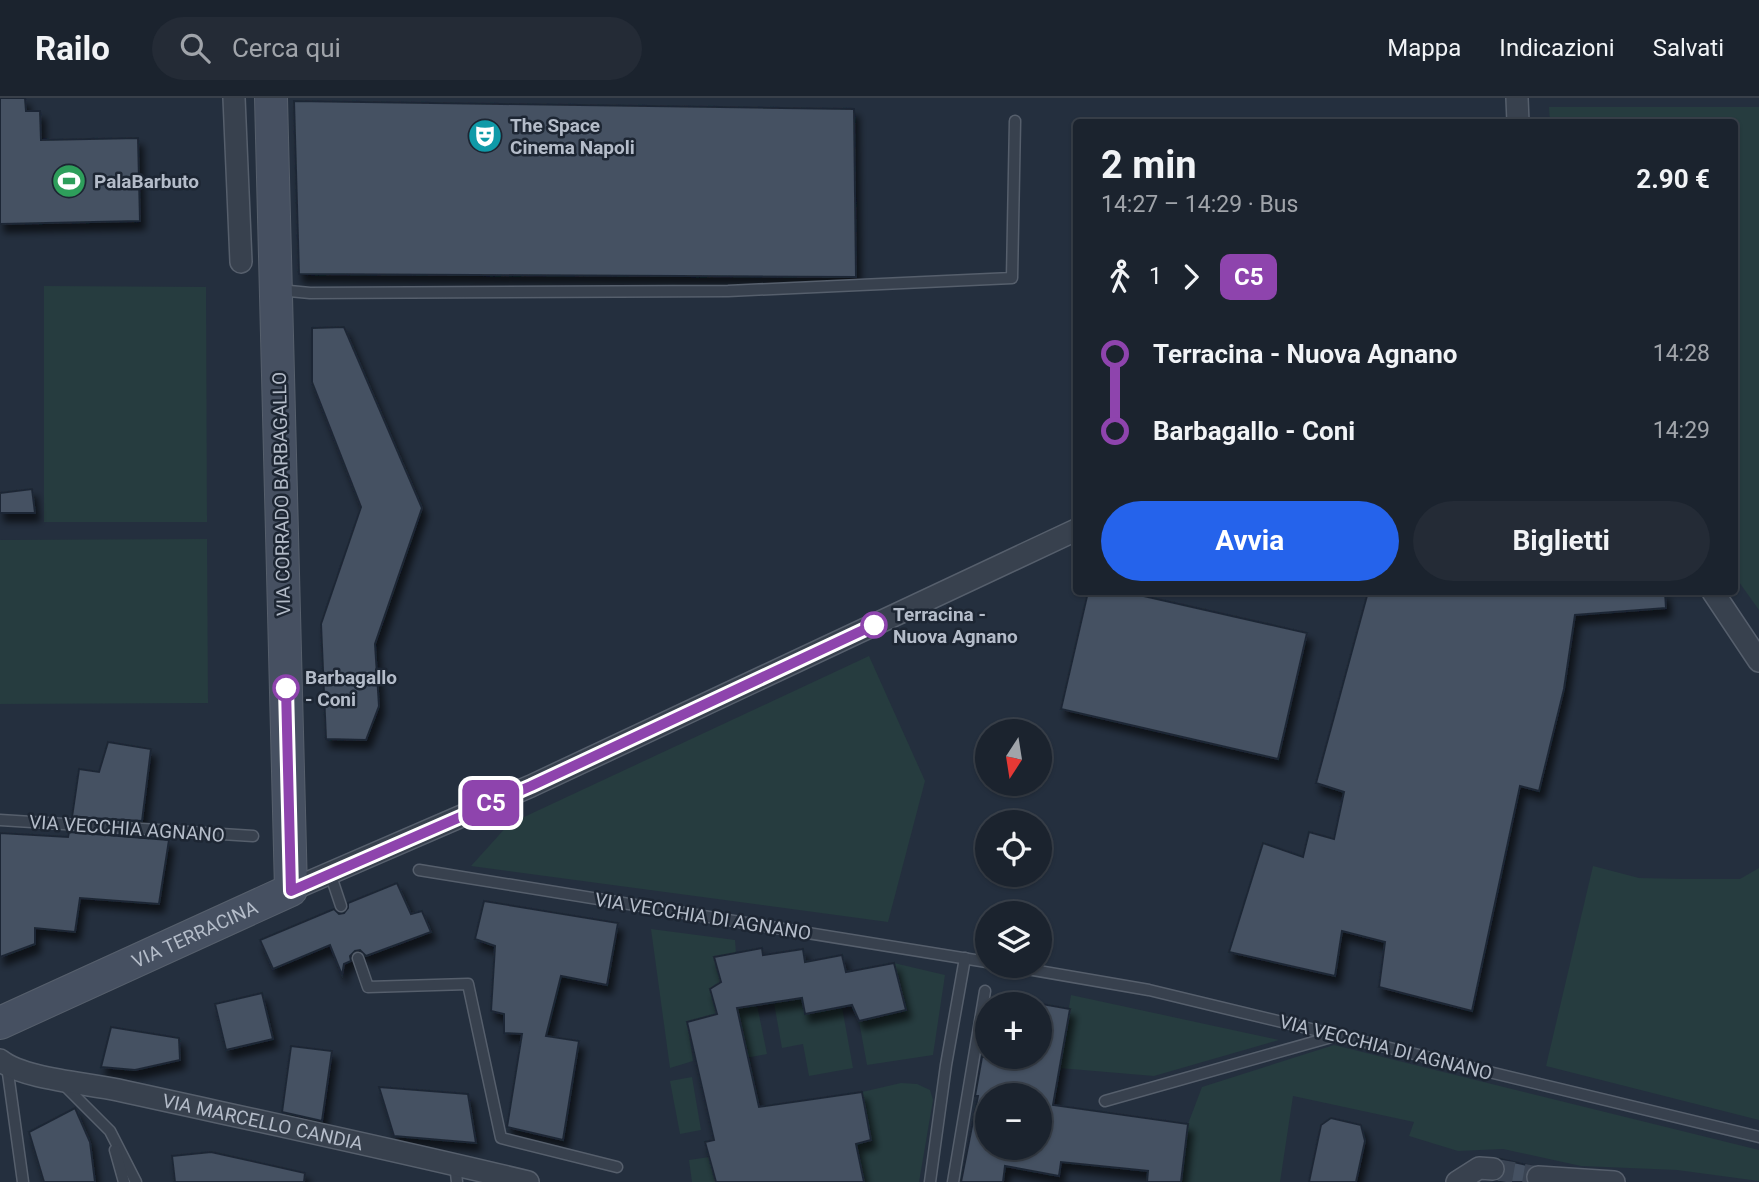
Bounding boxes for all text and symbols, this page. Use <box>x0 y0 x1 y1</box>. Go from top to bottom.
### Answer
search box <box>152 17 642 80</box>
text: Railo <box>35 29 110 68</box>
icon: search <box>176 29 214 67</box>
text: Cerca qui <box>232 33 341 63</box>
text: Mappa <box>1387 34 1461 62</box>
text: Indicazioni <box>1499 34 1615 62</box>
text: Salvati <box>1653 34 1724 62</box>
place label: The Space Cinema Napoli <box>510 114 635 159</box>
theatre icon: The Space Cinema Napoli <box>466 117 504 155</box>
text: 2 min <box>1101 143 1197 187</box>
sports icon: PalaBarbuto <box>50 162 88 200</box>
text: 2.90 € <box>1636 164 1710 194</box>
place label: PalaBarbuto <box>94 170 199 193</box>
text: 14:27 – 14:29 · Bus <box>1101 191 1298 218</box>
icon: walk <box>1101 258 1139 296</box>
icon: forward <box>1172 258 1210 296</box>
text: 1 <box>1149 263 1162 290</box>
text: C5 <box>1234 263 1263 291</box>
text: Terracina - Nuova Agnano <box>1153 339 1457 369</box>
text: 14:28 <box>1653 340 1710 367</box>
street label: VIA CORRADO BARBAGALLO <box>268 372 295 616</box>
text: Barbagallo - Coni <box>1153 416 1355 446</box>
text: 14:29 <box>1653 417 1710 444</box>
button: Avvia <box>1101 501 1399 581</box>
button: Biglietti <box>1413 501 1710 581</box>
place label: Terracina - Nuova Agnano <box>893 603 1018 648</box>
marker: Terracina - Nuova Agnano <box>861 612 887 638</box>
place label: Barbagallo - Coni <box>305 666 397 711</box>
marker: Barbagallo - Coni <box>273 675 299 701</box>
north arrow <box>975 719 1052 796</box>
map controls <box>975 719 1052 1160</box>
line badge: C5 <box>460 780 522 826</box>
text: C5 <box>476 789 506 817</box>
street label: VIA VECCHIA AGNANO <box>28 810 226 847</box>
button: locate <box>975 810 1052 887</box>
street label: VIA VECCHIA DI AGNANO <box>593 888 813 945</box>
street label: VIA TERRACINA <box>128 896 262 973</box>
button: layers <box>975 901 1052 978</box>
button: + <box>975 992 1052 1069</box>
street label: VIA VECCHIA DI AGNANO <box>1277 1010 1495 1085</box>
button: − <box>975 1083 1052 1160</box>
street label: VIA MARCELLO CANDIA <box>160 1089 366 1156</box>

